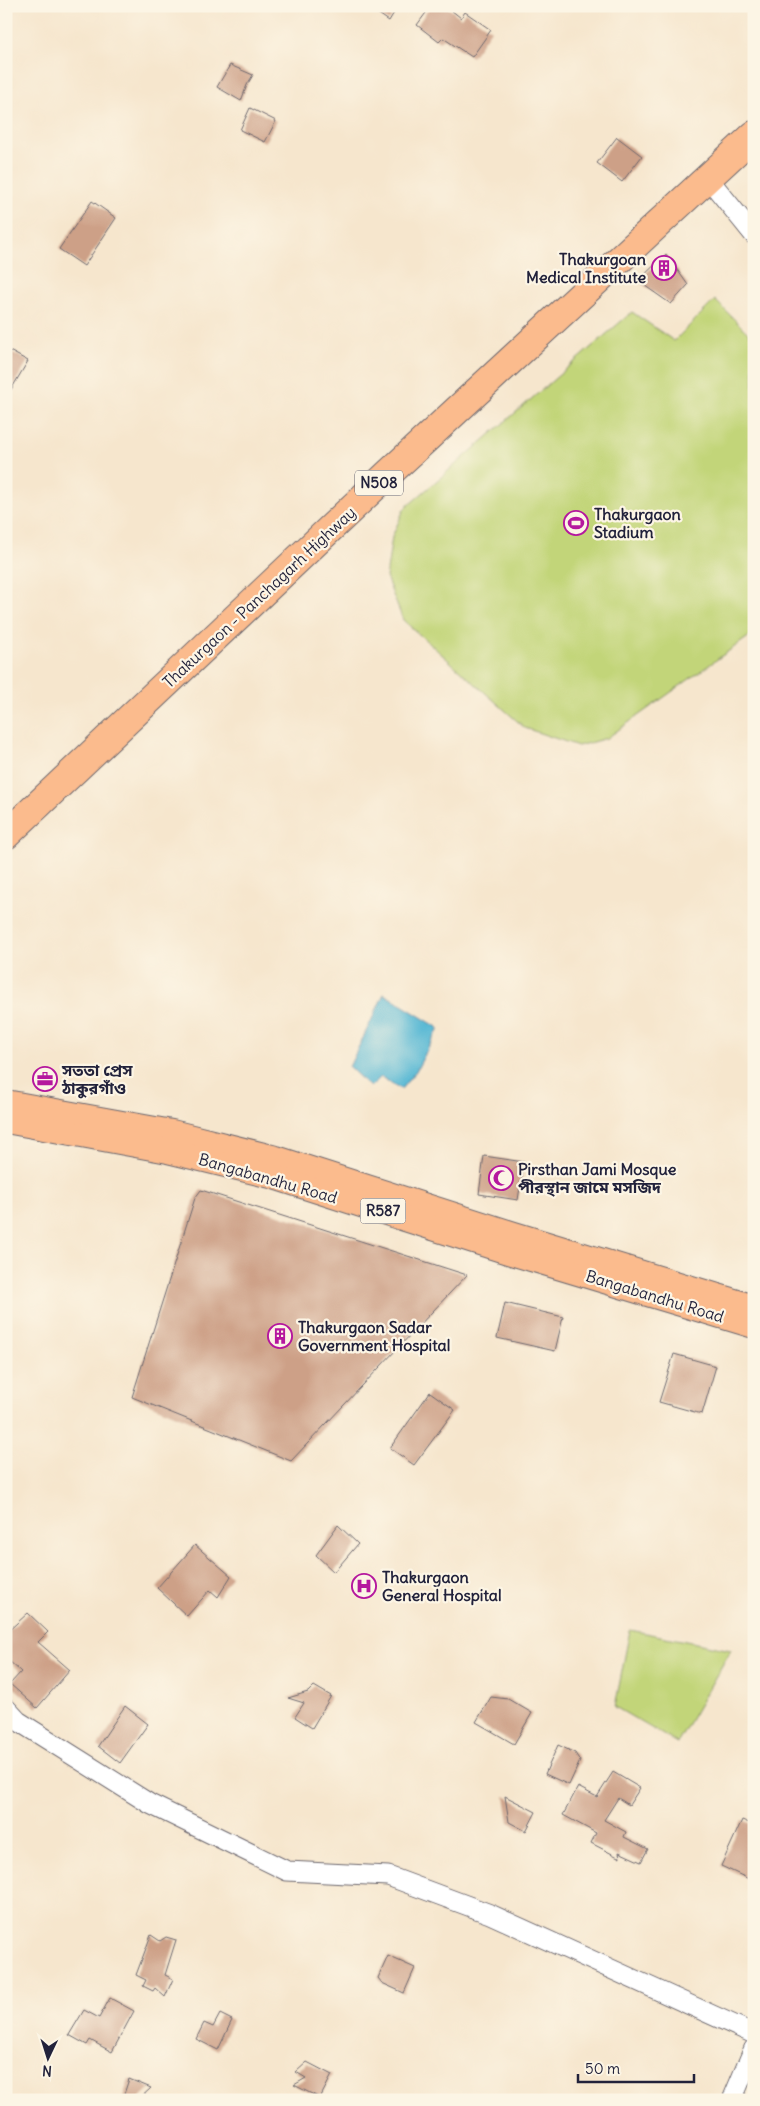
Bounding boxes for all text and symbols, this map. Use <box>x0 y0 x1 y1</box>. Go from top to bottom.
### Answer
place label: Thakurgoan Medical Institute <box>526 249 646 287</box>
building icon: Thakurgoan Medical Institute <box>651 255 677 281</box>
road number: N508 <box>355 470 403 496</box>
street label: Thakurgaon - Panchagarh Highway <box>158 502 360 692</box>
place label: Thakurgaon Stadium <box>594 504 681 542</box>
sports icon: Thakurgaon Stadium <box>563 510 589 536</box>
place label: সততা প্রেস ঠাকুরগাঁও <box>61 1060 133 1099</box>
office icon: সততা প্রেস ঠাকুরগাঁও <box>32 1066 58 1092</box>
street label: Bangabandhu Road <box>196 1149 340 1207</box>
place label: Pirsthan Jami Mosque পীরস্থান জামে মসজিদ <box>518 1159 677 1197</box>
mosque icon: Pirsthan Jami Mosque পীরস্থান জামে মসজিদ <box>488 1165 514 1191</box>
road number: R587 <box>360 1198 406 1224</box>
street label: Bangabandhu Road <box>583 1265 727 1327</box>
place label: Thakurgaon Sadar Government Hospital <box>298 1317 450 1356</box>
building icon: Thakurgaon Sadar Government Hospital <box>267 1323 293 1349</box>
place label: Thakurgaon General Hospital <box>382 1567 502 1606</box>
hospital icon: Thakurgaon General Hospital <box>351 1573 377 1599</box>
north arrow <box>22 2034 72 2084</box>
scale bar <box>578 2051 694 2083</box>
text: 50 m <box>585 2059 620 2078</box>
text: N <box>42 2062 53 2080</box>

